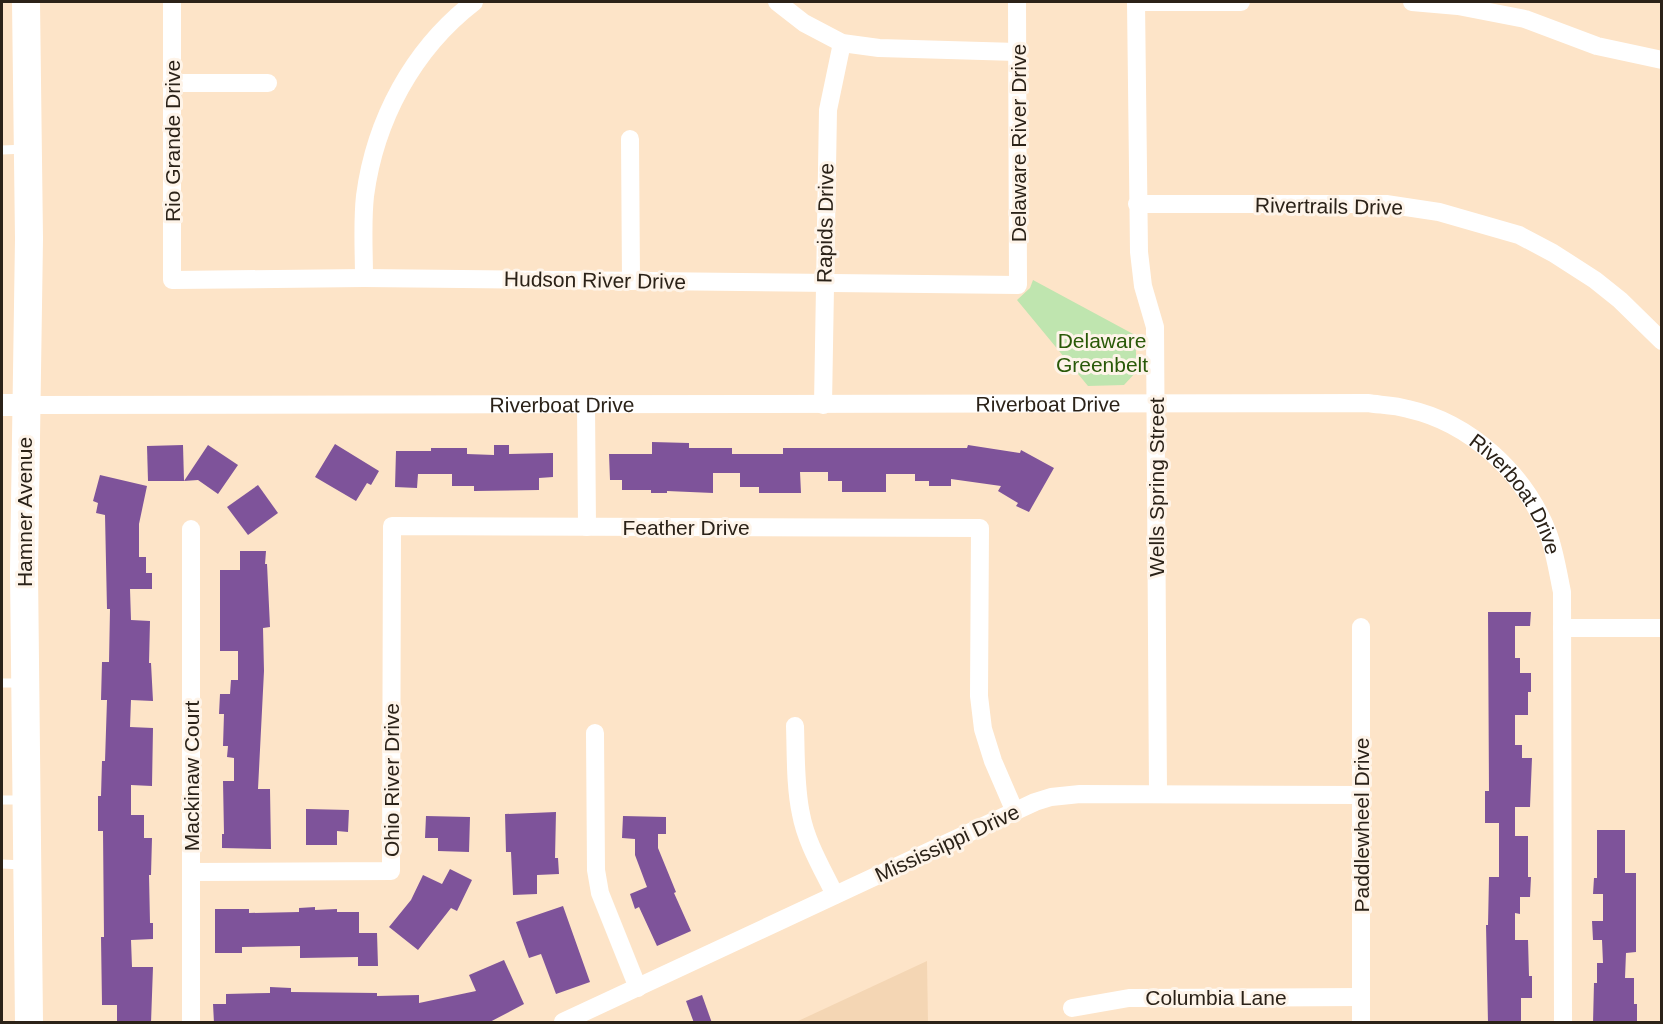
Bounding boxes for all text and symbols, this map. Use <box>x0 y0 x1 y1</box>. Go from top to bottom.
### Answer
street label: Delaware River Drive <box>1007 44 1030 242</box>
street label: Rio Grande Drive <box>161 60 184 222</box>
street label: Rapids Drive <box>812 163 838 283</box>
street label: Rivertrails Drive <box>1255 193 1403 219</box>
street label: Hudson River Drive <box>504 267 686 293</box>
park label: Delaware Greenbelt <box>1056 329 1148 376</box>
street label: Riverboat Drive <box>976 392 1120 415</box>
street label: Riverboat Drive <box>490 393 634 416</box>
street label: Wells Spring Street <box>1145 397 1168 577</box>
street label: Riverboat Drive <box>1466 429 1565 557</box>
street label: Hamner Avenue <box>13 437 36 587</box>
street label: Feather Drive <box>622 516 750 539</box>
street label: Mackinaw Court <box>180 701 203 851</box>
street label: Ohio River Drive <box>380 703 403 857</box>
street label: Paddlewheel Drive <box>1350 737 1373 913</box>
street label: Mississippi Drive <box>871 800 1023 886</box>
street label: Columbia Lane <box>1145 986 1287 1009</box>

